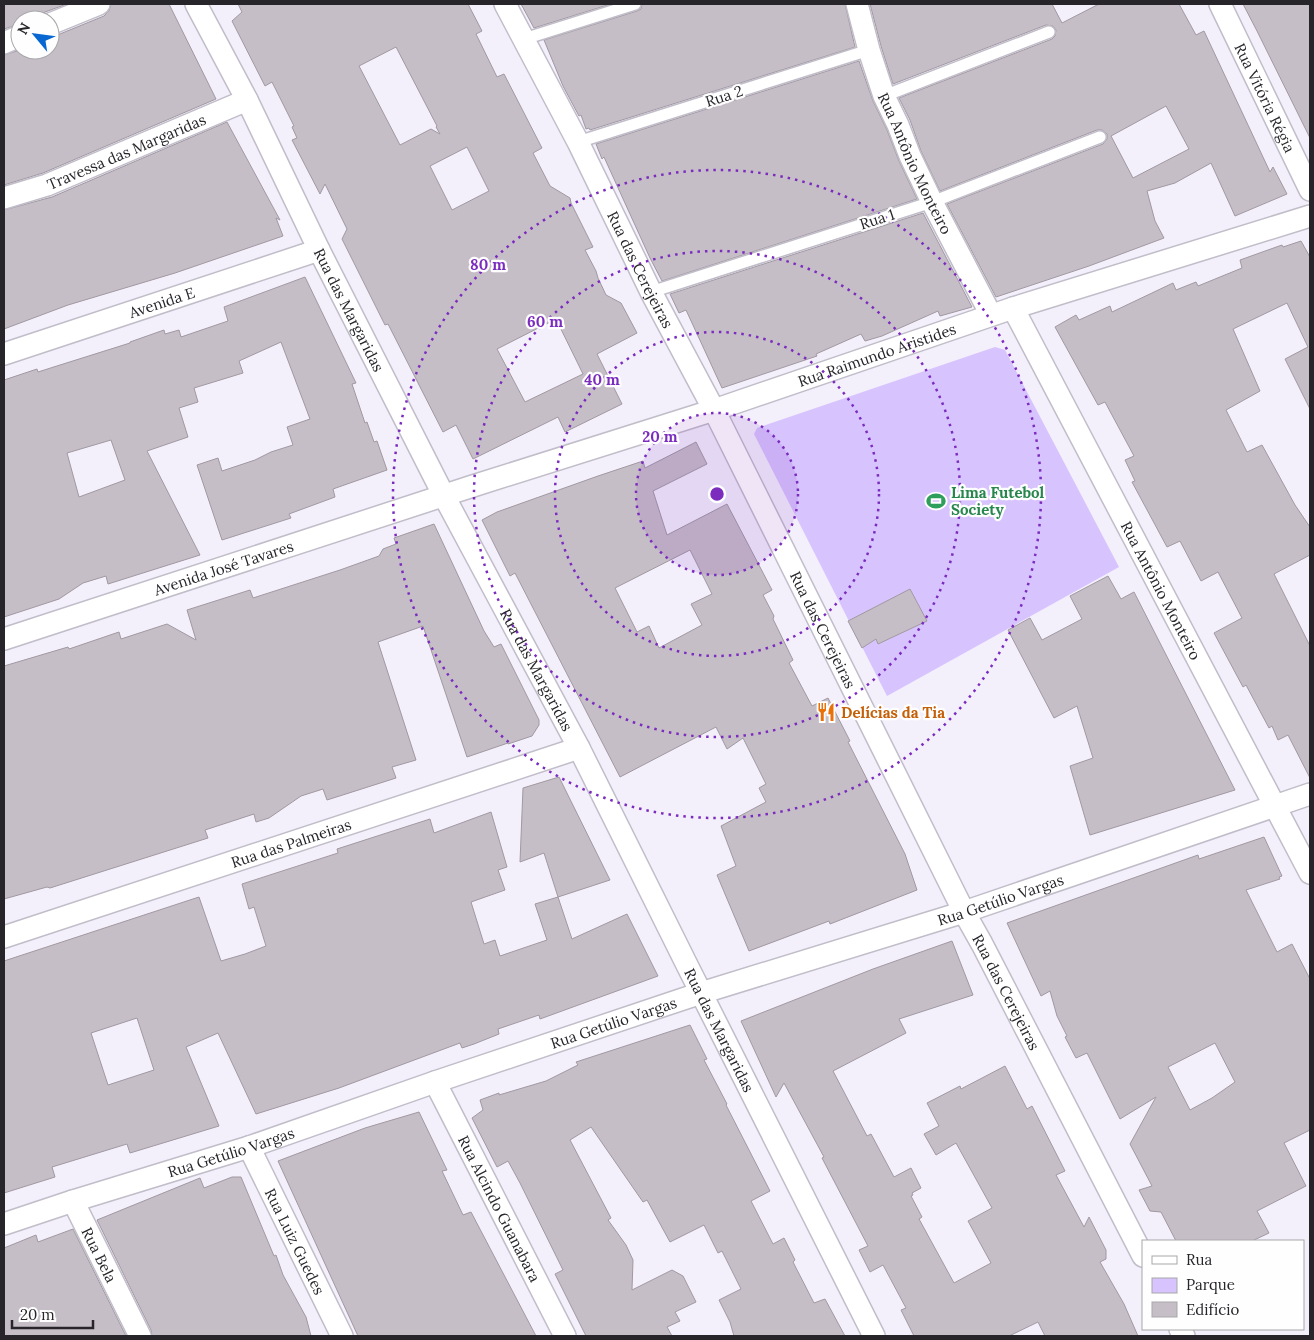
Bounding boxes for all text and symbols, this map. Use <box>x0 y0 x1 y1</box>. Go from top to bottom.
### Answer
north arrow <box>10 10 60 60</box>
text: N <box>13 19 34 38</box>
street label: Rua Vitória Régia <box>1231 40 1300 156</box>
street label: Rua 2 <box>703 81 745 111</box>
street label: Rua Antônio Monteiro <box>874 89 957 237</box>
street label: Travessa das Margaridas <box>44 109 209 193</box>
street label: Rua 1 <box>857 204 897 234</box>
street label: Rua das Cerejeiras <box>603 208 678 331</box>
street label: Rua das Margaridas <box>310 245 389 375</box>
text: 80 m <box>470 255 506 274</box>
street label: Avenida E <box>125 282 197 322</box>
text: 60 m <box>527 312 563 331</box>
street label: Rua Raimundo Aristides <box>795 319 958 390</box>
text: 40 m <box>584 370 620 389</box>
text: 20 m <box>642 427 678 446</box>
place label: Lima Futebol Society <box>951 483 1045 519</box>
centre of rings <box>708 485 726 503</box>
sports icon: Lima Futebol Society <box>925 490 947 512</box>
street label: Rua Antônio Monteiro <box>1117 518 1206 663</box>
street label: Avenida José Tavares <box>150 536 296 599</box>
street label: Rua das Cerejeiras <box>786 568 860 691</box>
street label: Rua das Margaridas <box>496 605 578 734</box>
restaurant icon: Delícias da Tia <box>815 701 837 723</box>
place label: Delícias da Tia <box>841 703 945 722</box>
street label: Rua das Palmeiras <box>228 814 354 871</box>
street label: Rua Getúlio Vargas <box>935 869 1066 929</box>
street label: Rua das Cerejeiras <box>969 930 1045 1053</box>
street label: Rua das Margaridas <box>681 965 759 1095</box>
street label: Rua Getúlio Vargas <box>548 992 679 1052</box>
street label: Rua Getúlio Vargas <box>165 1122 297 1181</box>
street label: Rua Alcindo Guanabara <box>454 1132 545 1285</box>
street label: Rua Luiz Guedes <box>261 1185 330 1298</box>
street label: Rua Bela <box>78 1224 122 1286</box>
legend <box>1142 1240 1304 1330</box>
text: Rua <box>1186 1250 1212 1269</box>
text: Parque <box>1186 1275 1235 1294</box>
scale bar <box>12 1298 94 1330</box>
text: Edifício <box>1186 1300 1239 1319</box>
text: 20 m <box>20 1305 55 1324</box>

